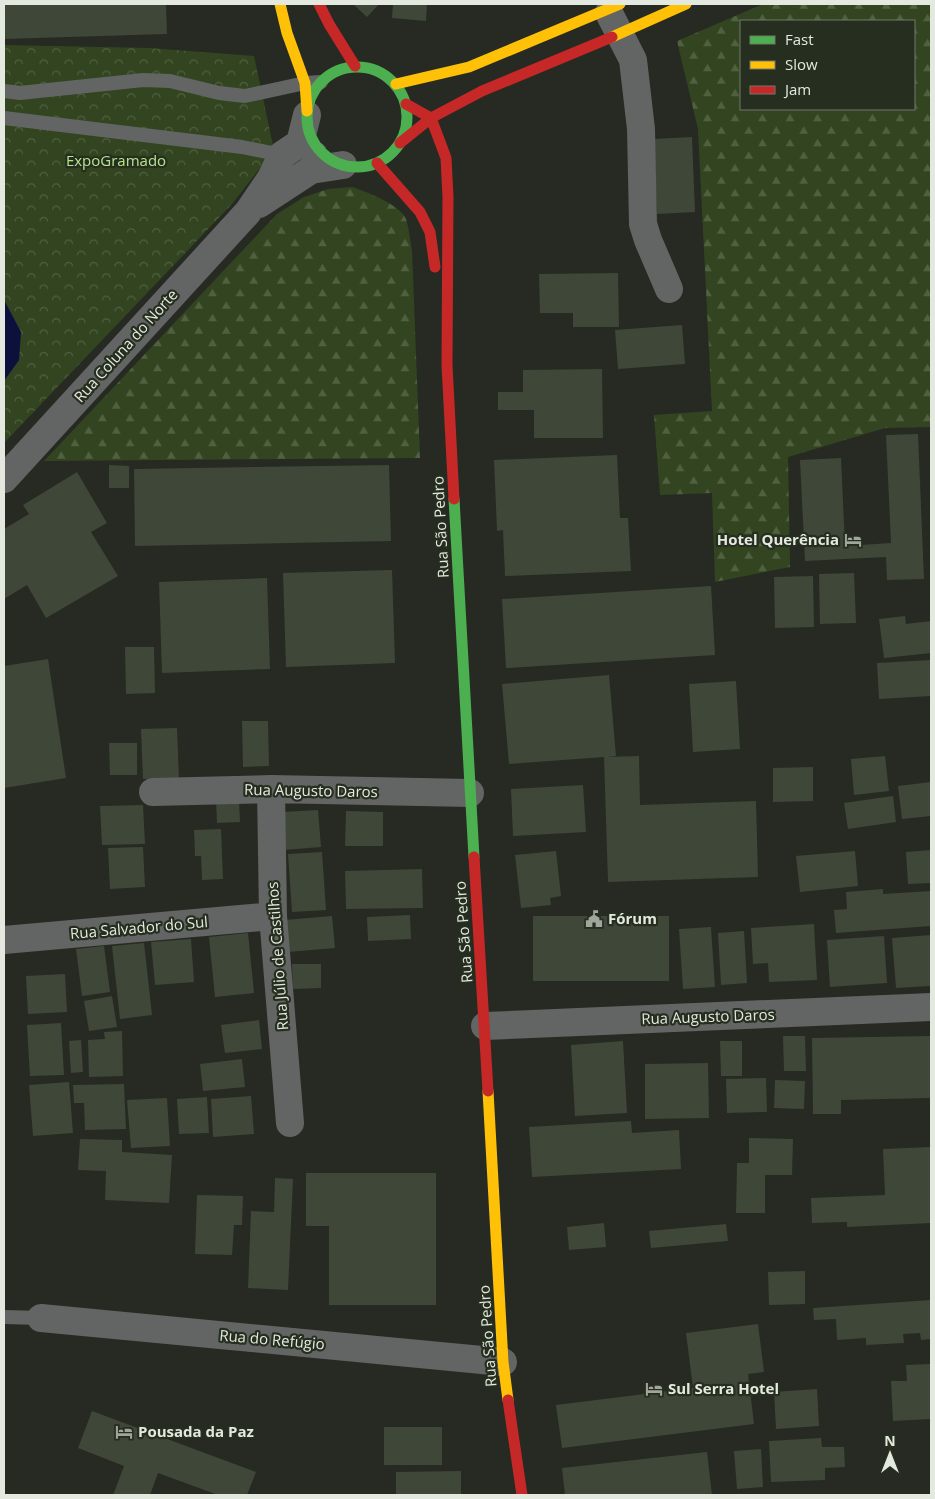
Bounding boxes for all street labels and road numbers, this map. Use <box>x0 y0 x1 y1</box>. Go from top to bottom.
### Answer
street label: Rua Coluna do Norte <box>69 284 182 406</box>
street label: Rua São Pedro <box>427 476 453 578</box>
street label: Rua Augusto Daros <box>244 779 378 801</box>
street label: Rua Júlio de Castilhos <box>262 881 292 1031</box>
street label: Rua São Pedro <box>449 881 477 984</box>
street label: Rua Salvador do Sul <box>69 911 209 943</box>
street label: Rua Augusto Daros <box>641 1004 775 1028</box>
street label: Rua São Pedro <box>473 1285 501 1388</box>
street label: Rua do Refúgio <box>219 1324 326 1354</box>

